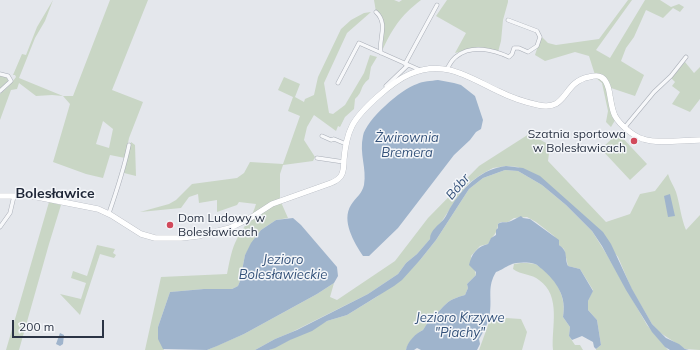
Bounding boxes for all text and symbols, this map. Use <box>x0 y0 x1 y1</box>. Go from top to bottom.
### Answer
place label: Szatnia sportowa w Bolesławicach <box>528 127 626 155</box>
water label: Żwirownia Bremera <box>375 130 439 161</box>
marker: Szatnia sportowa w Bolesławicach <box>629 136 639 146</box>
water label: Bóbr <box>443 171 473 203</box>
district label: Bolesławice <box>15 186 95 202</box>
place label: Dom Ludowy w Bolesławicach <box>178 211 265 239</box>
marker: Dom Ludowy w Bolesławicach <box>165 220 175 230</box>
water label: Jezioro Bolesławieckie <box>239 252 327 283</box>
water label: Jezioro Krzywe "Piachy" <box>415 310 505 341</box>
scale bar <box>14 312 106 338</box>
text: 200 m <box>19 319 54 334</box>

